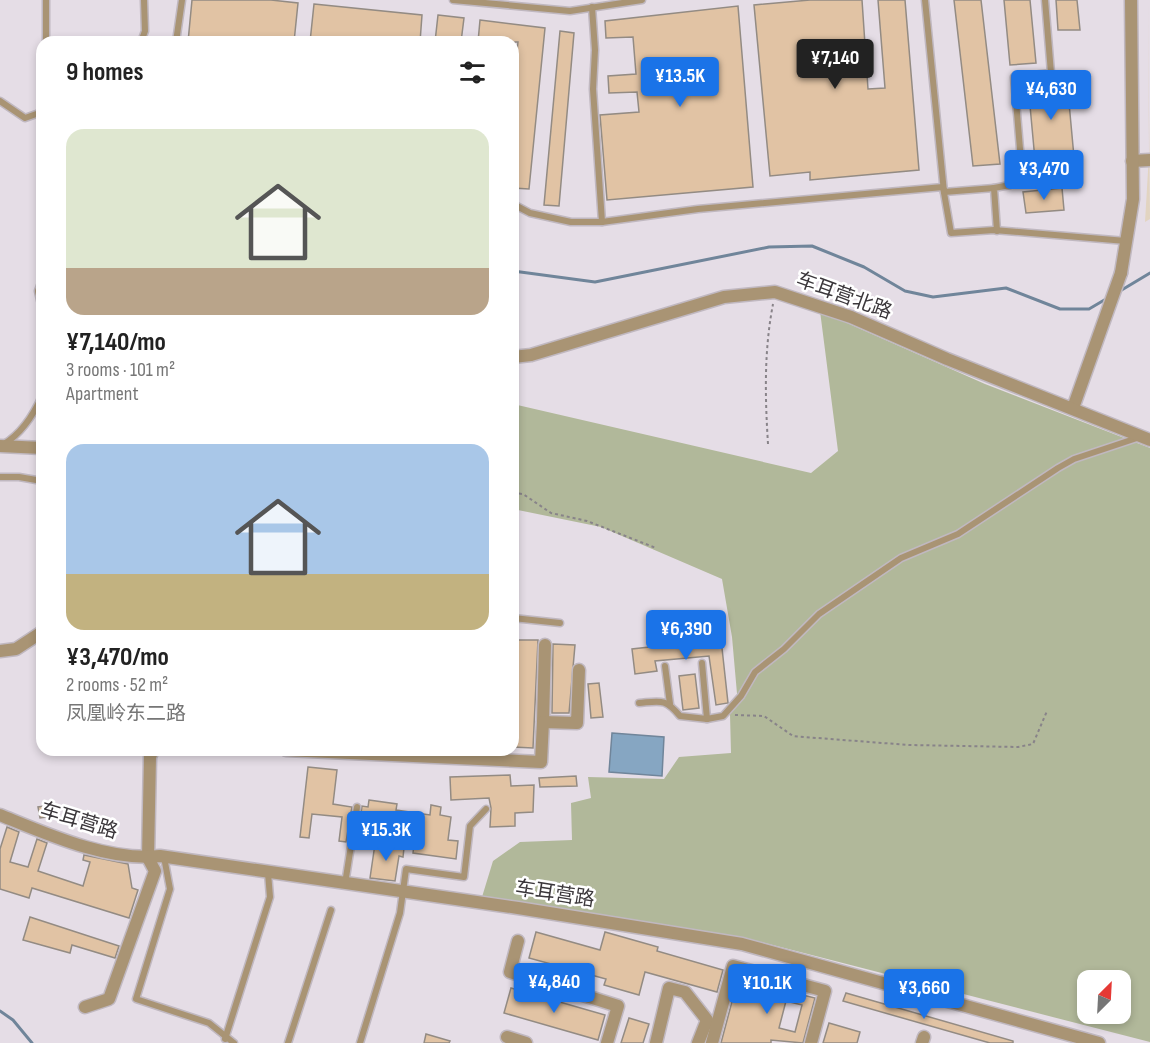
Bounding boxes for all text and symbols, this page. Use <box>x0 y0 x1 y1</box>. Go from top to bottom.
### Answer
pin: ¥7,140 <box>786 39 884 90</box>
text: ¥7,140 <box>811 46 859 70</box>
icon: filters <box>456 56 489 89</box>
text: 9 homes <box>66 57 144 88</box>
pin: ¥13.5K <box>631 57 729 108</box>
text: ¥13.5K <box>655 64 705 88</box>
pin: ¥4,630 <box>1002 70 1100 121</box>
text: ¥4,630 <box>1025 77 1077 101</box>
pin: ¥3,470 <box>995 150 1093 201</box>
text: ¥3,470 <box>1018 157 1070 181</box>
icon: home <box>224 168 332 276</box>
street label: 车耳营北路 <box>793 268 895 324</box>
text: ¥7,140/mo <box>66 327 166 358</box>
text: 3 rooms · 101 m² <box>66 358 175 382</box>
text: Apartment <box>66 382 139 406</box>
icon: home <box>224 483 332 591</box>
pin: ¥6,390 <box>637 610 735 661</box>
text: ¥6,390 <box>660 617 712 641</box>
text: ¥3,470/mo <box>66 642 169 673</box>
text: 2 rooms · 52 m² <box>66 673 168 697</box>
text: 凤凰岭东二路 <box>66 702 186 726</box>
street label: 车耳营路 <box>37 798 121 844</box>
pin: ¥15.3K <box>337 811 435 862</box>
text: ¥15.3K <box>361 818 411 842</box>
street label: 车耳营路 <box>514 876 596 912</box>
pin: ¥4,840 <box>505 963 603 1014</box>
pin: ¥10.1K <box>718 964 816 1015</box>
pin: ¥3,660 <box>875 969 973 1020</box>
text: ¥4,840 <box>528 970 580 994</box>
north arrow <box>1077 970 1131 1024</box>
map controls <box>1077 970 1131 1024</box>
text: ¥10.1K <box>742 971 792 995</box>
text: ¥3,660 <box>898 976 950 1000</box>

